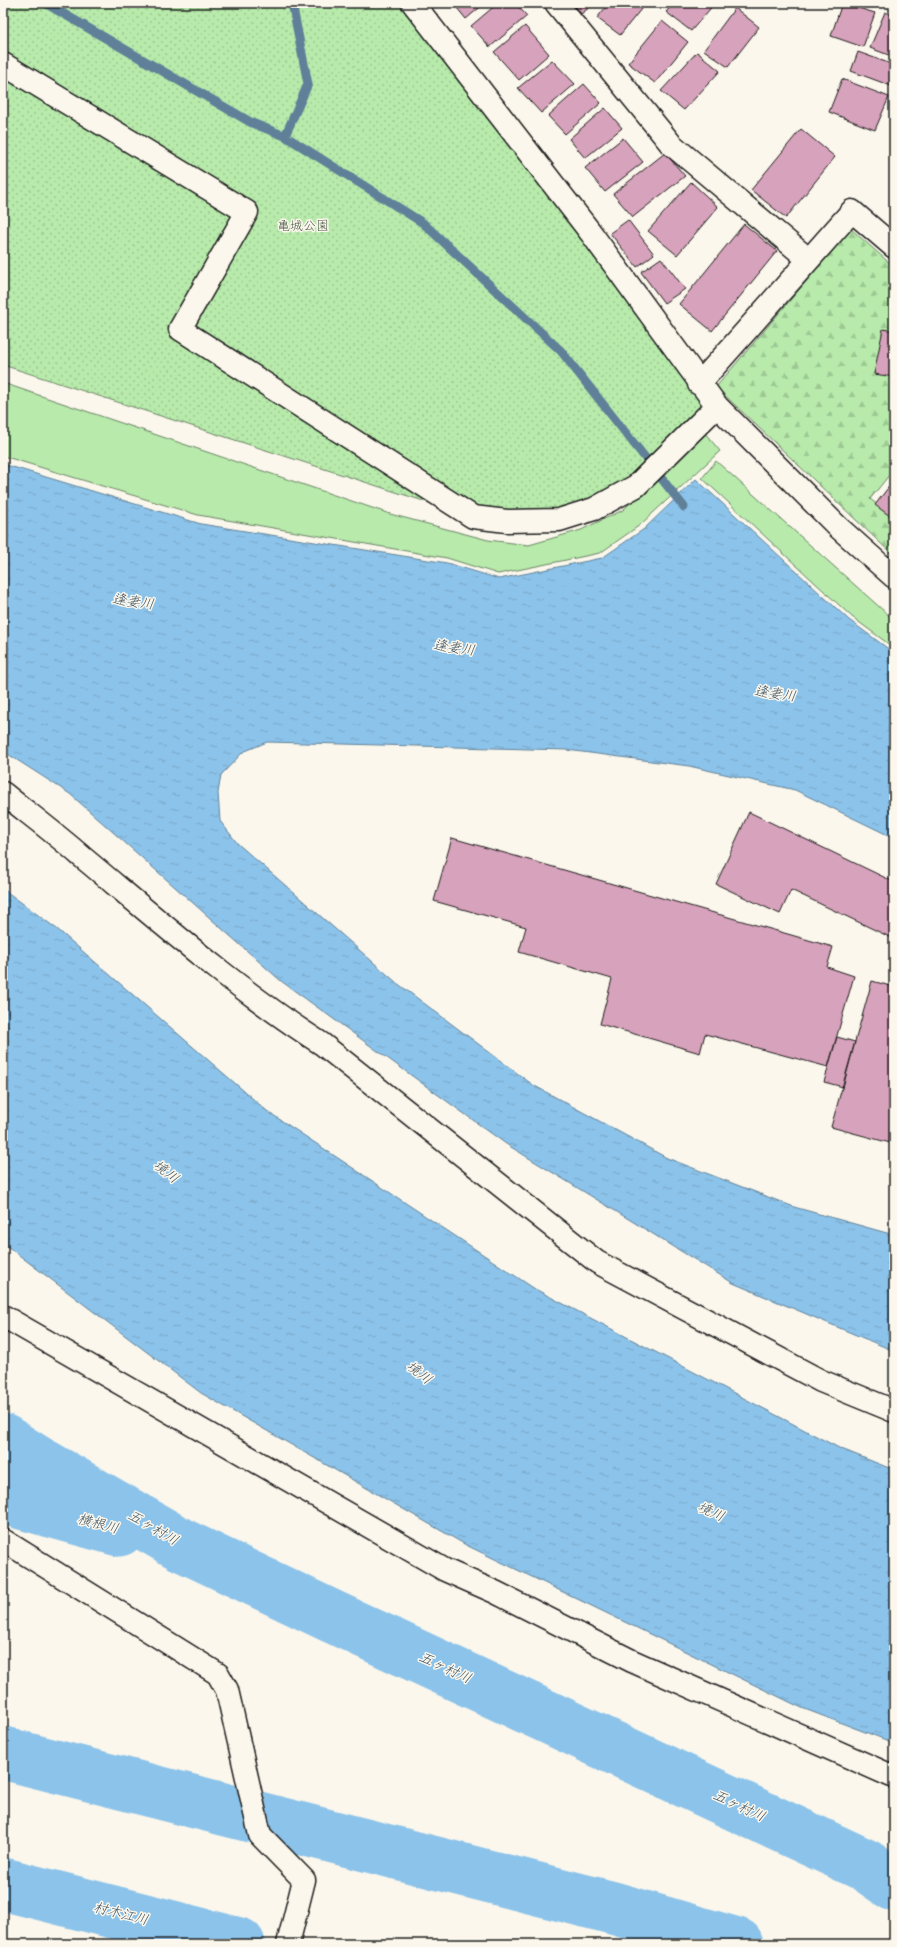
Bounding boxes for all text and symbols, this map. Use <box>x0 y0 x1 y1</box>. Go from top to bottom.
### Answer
park label: 亀城公園 <box>277 216 329 237</box>
water label: 逢妻川 <box>111 588 155 616</box>
water label: 逢妻川 <box>432 634 476 662</box>
water label: 逢妻川 <box>753 680 797 708</box>
water label: 境川 <box>148 1155 184 1189</box>
water label: 境川 <box>401 1356 437 1390</box>
water label: 境川 <box>694 1496 728 1528</box>
water label: 五ヶ村川 <box>123 1504 183 1552</box>
water label: 横根川 <box>75 1508 121 1540</box>
water label: 五ヶ村川 <box>415 1646 475 1690</box>
water label: 五ヶ村川 <box>709 1784 769 1828</box>
water label: 村木江川 <box>91 1897 151 1931</box>

